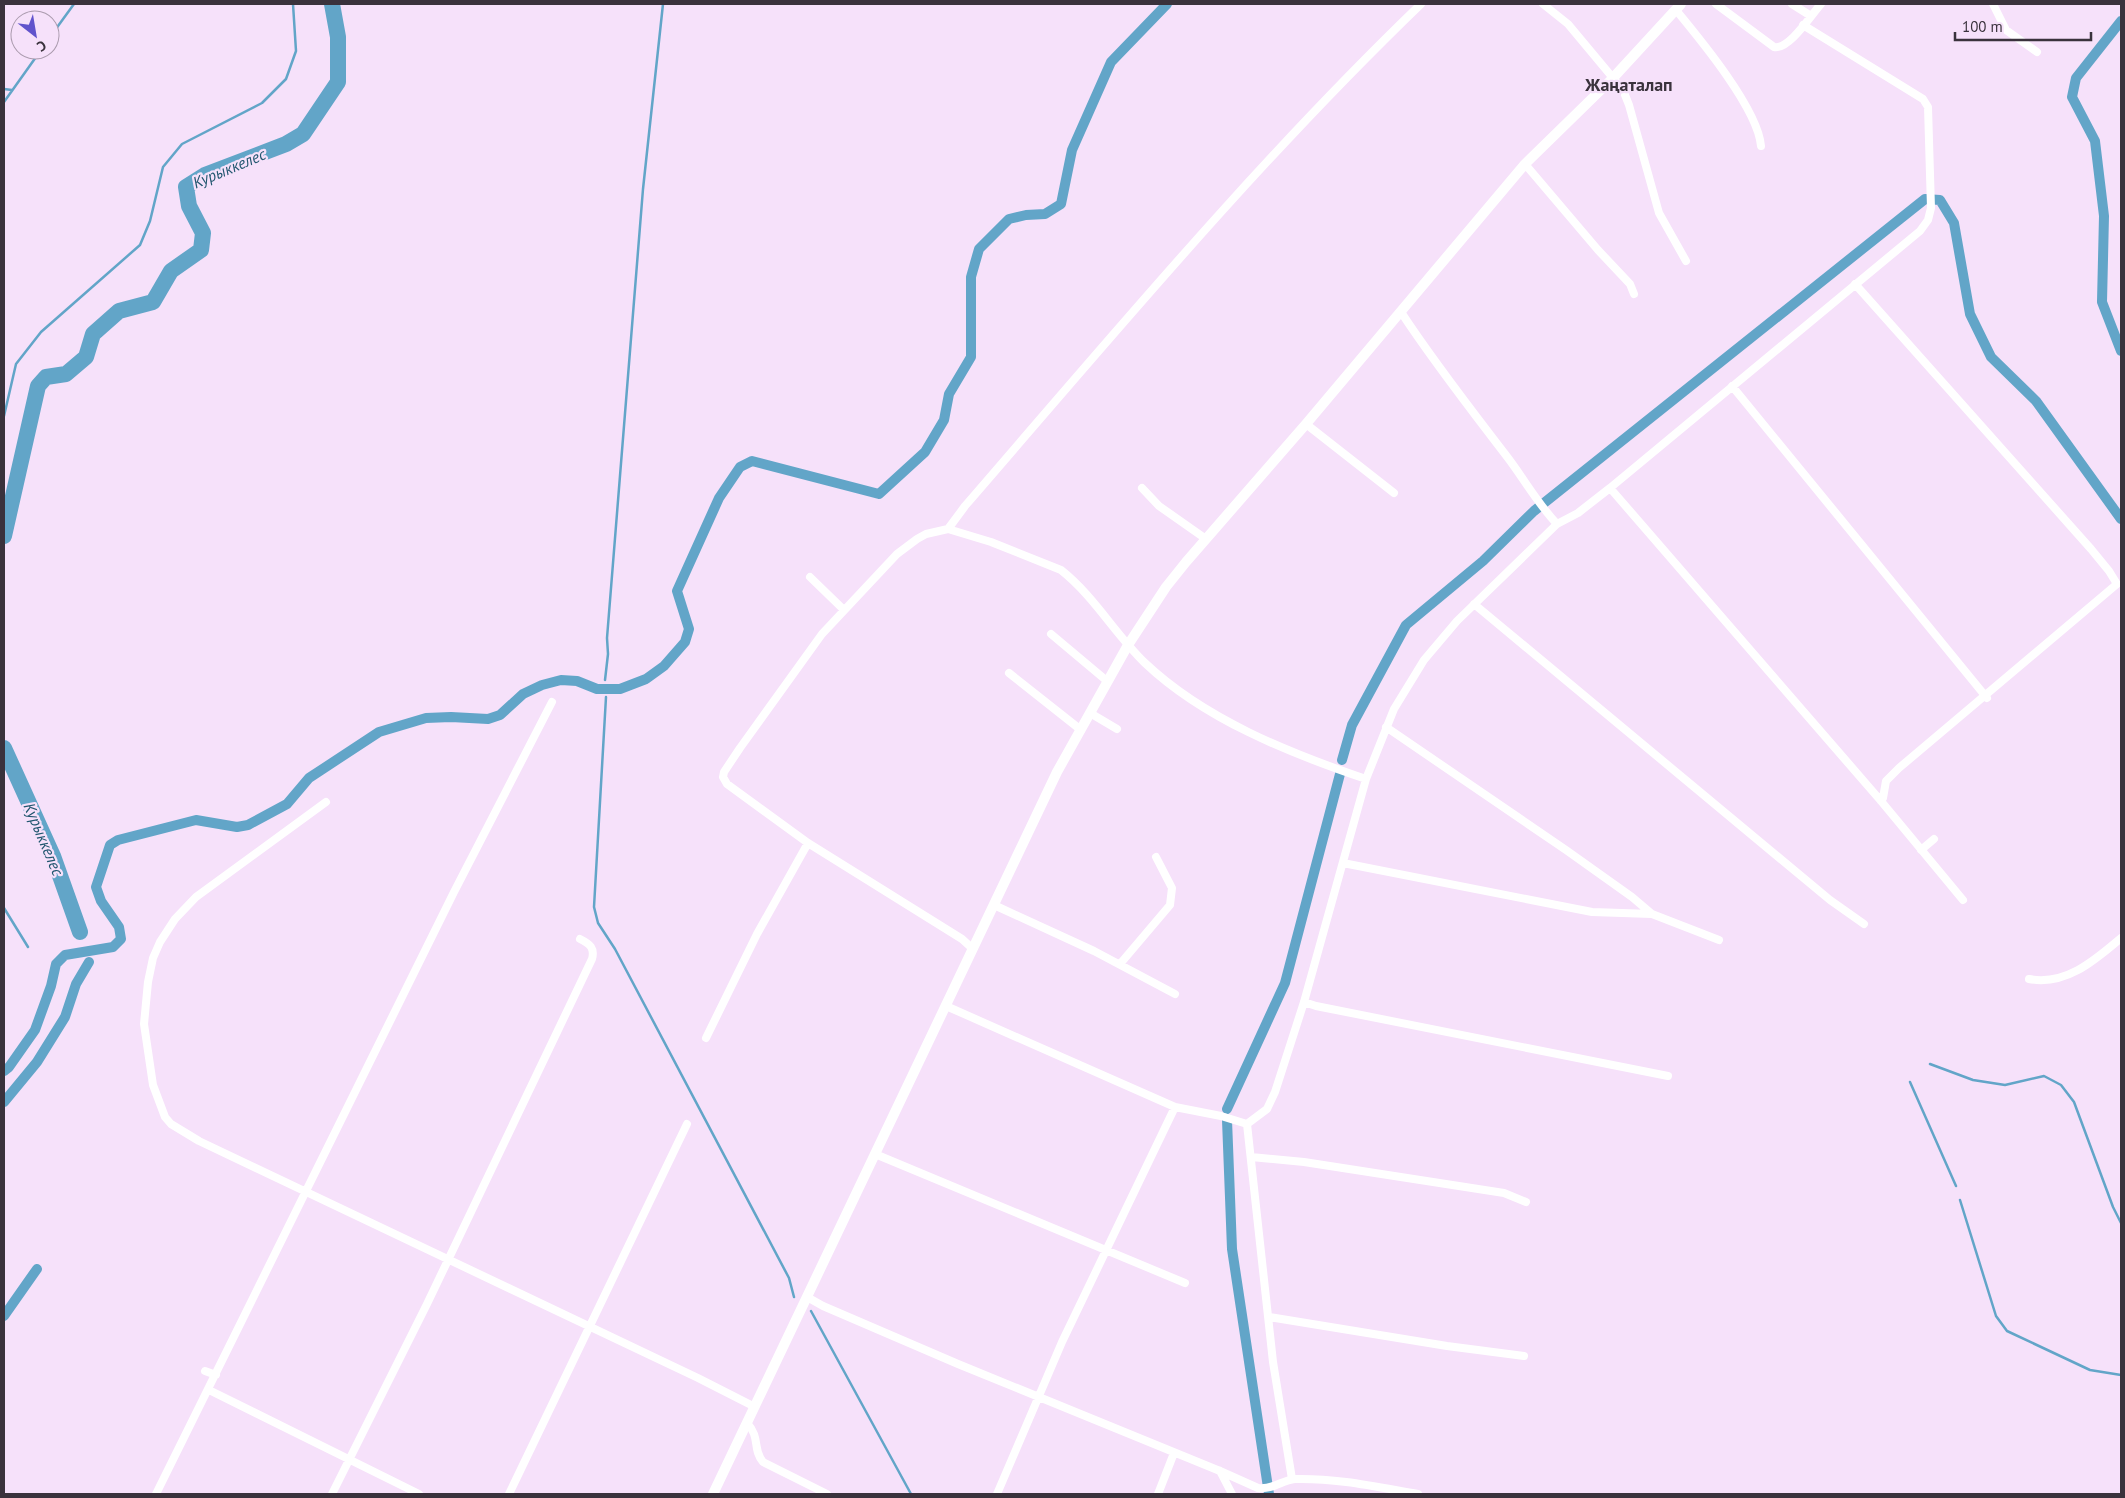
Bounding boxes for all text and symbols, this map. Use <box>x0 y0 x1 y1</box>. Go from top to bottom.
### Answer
north arrow <box>10 10 60 60</box>
scale bar <box>1955 10 2091 42</box>
text: 100 m <box>1962 17 2003 36</box>
text: С <box>34 36 50 56</box>
district label: Жаңаталап <box>1584 73 1673 96</box>
water label: Курыккелес <box>189 144 269 192</box>
water label: Курыккелес <box>20 799 68 879</box>

